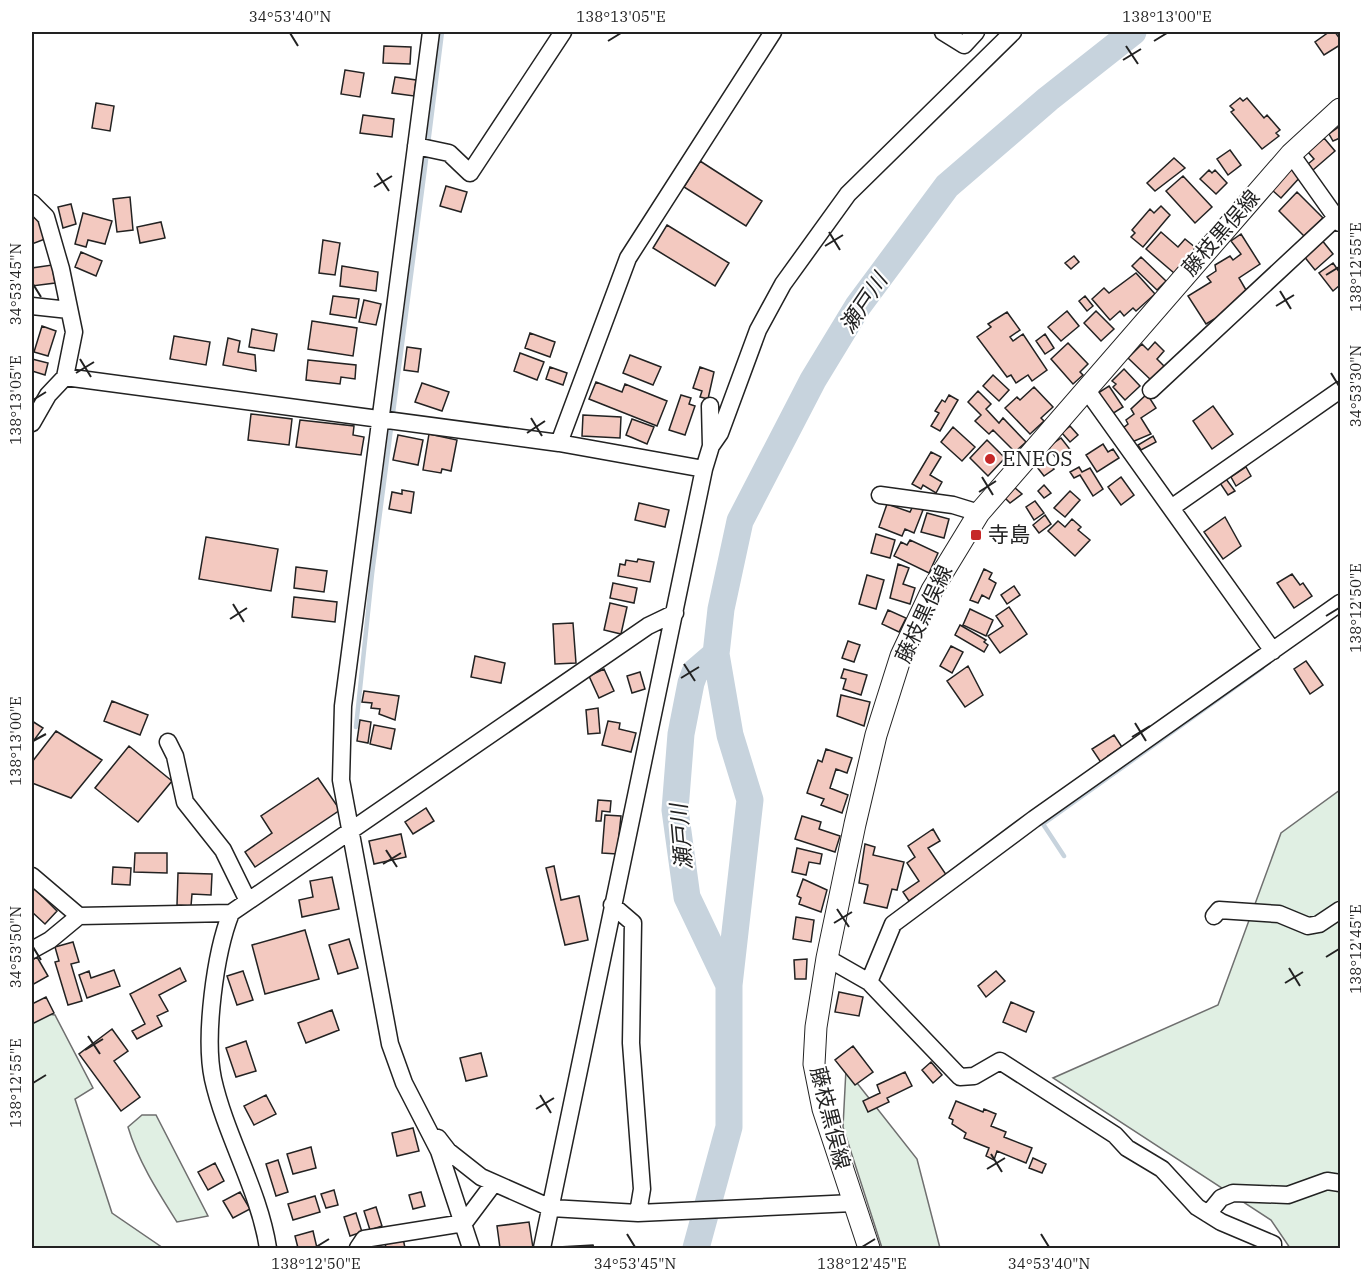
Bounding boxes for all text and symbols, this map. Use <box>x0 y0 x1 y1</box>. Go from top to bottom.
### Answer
text: 34°53'40"N <box>249 7 331 26</box>
text: 138°13'05"E <box>576 7 666 26</box>
text: 138°13'00"E <box>1122 7 1212 26</box>
street label: 藤枝黒俣線 <box>1175 184 1265 281</box>
text: 138°12'55"E <box>1346 222 1365 312</box>
text: 34°53'45"N <box>6 243 25 325</box>
water label: 瀬戸川 <box>832 266 894 338</box>
text: 34°53'30"N <box>1346 345 1365 427</box>
text: 138°13'05"E <box>6 355 25 445</box>
place label: ENEOS <box>1002 444 1073 472</box>
marker: ENEOS <box>983 452 997 466</box>
place label: 寺島 <box>988 520 1030 548</box>
marker: 寺島 <box>969 528 983 542</box>
street label: 藤枝黒俣線 <box>888 560 958 667</box>
text: 138°12'50"E <box>1346 563 1365 653</box>
text: 138°13'00"E <box>6 696 25 786</box>
water label: 瀬戸川 <box>663 801 698 871</box>
text: 138°12'45"E <box>1346 904 1365 994</box>
text: 34°53'50"N <box>6 906 25 988</box>
text: 138°12'55"E <box>6 1038 25 1128</box>
street label: 藤枝黒俣線 <box>805 1063 857 1172</box>
text: 138°12'50"E <box>271 1254 361 1273</box>
text: 34°53'45"N <box>594 1254 676 1273</box>
text: 138°12'45"E <box>817 1254 907 1273</box>
text: 34°53'40"N <box>1008 1254 1090 1273</box>

